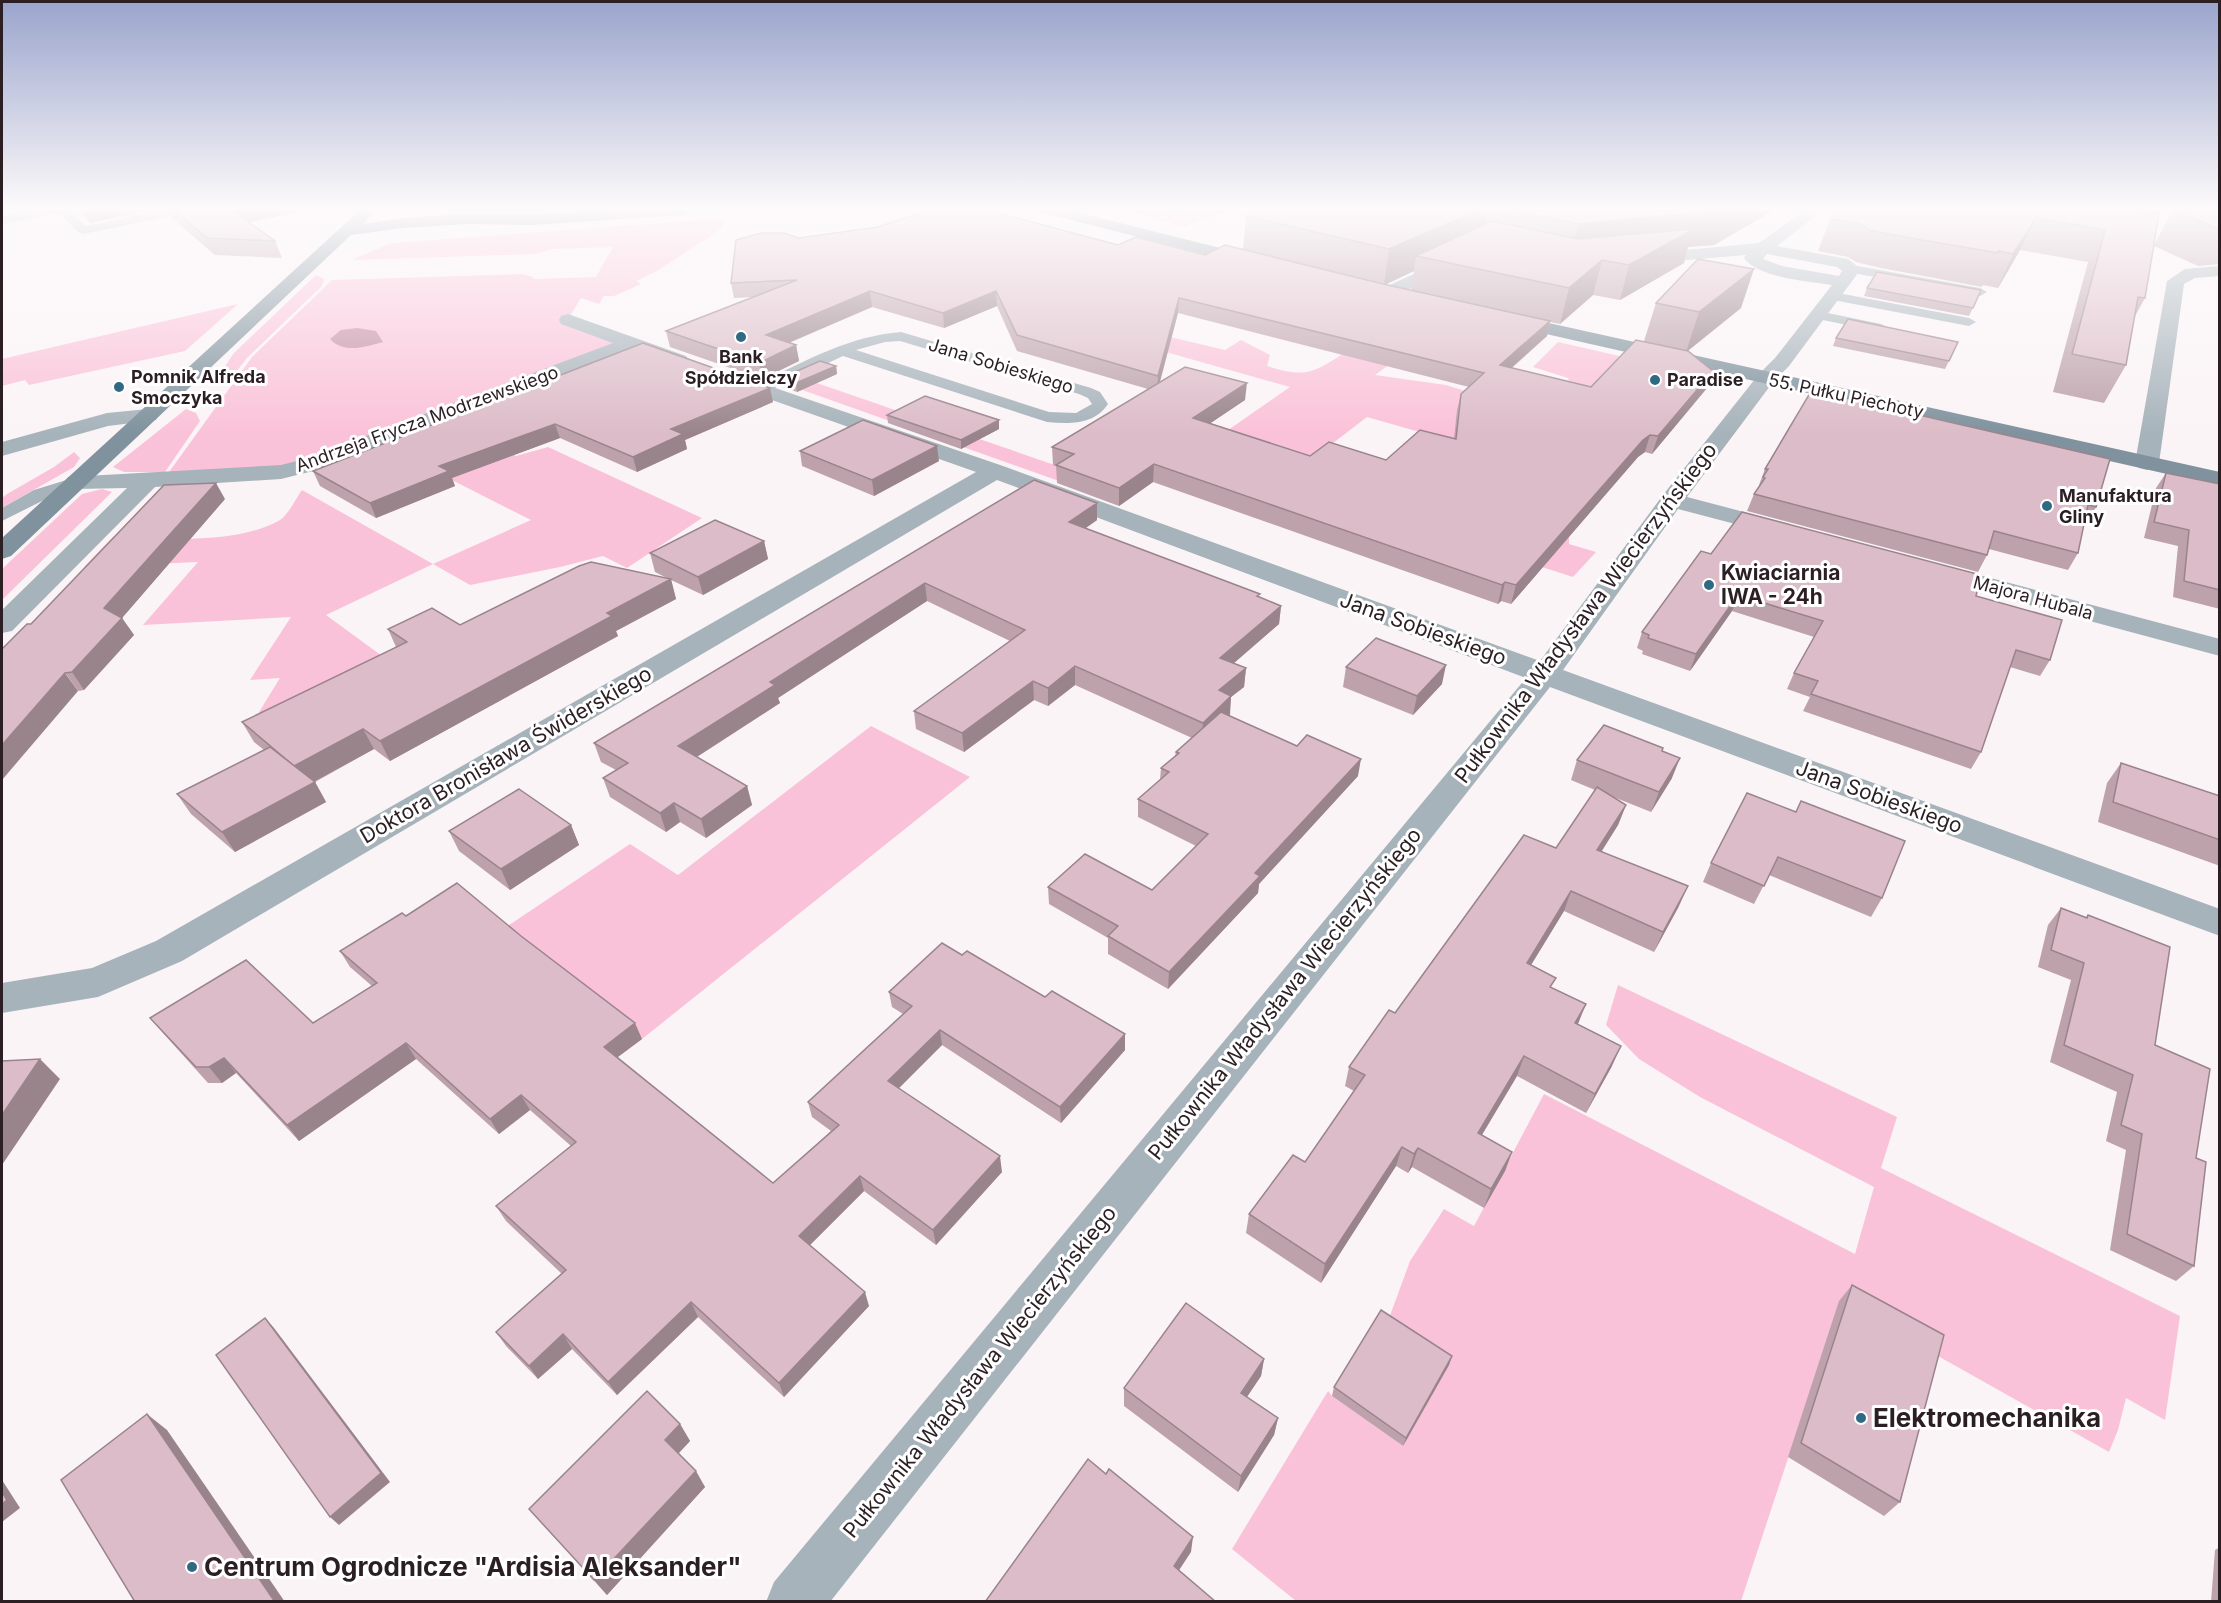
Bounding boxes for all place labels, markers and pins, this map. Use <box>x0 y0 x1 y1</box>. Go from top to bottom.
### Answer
marker: Bank Spółdzielczy <box>734 330 748 344</box>
place label: Bank Spółdzielczy <box>685 346 797 388</box>
place label: Pomnik Alfreda Smoczyka <box>131 366 266 408</box>
place label: Paradise <box>1667 369 1744 390</box>
marker: Paradise <box>1648 373 1662 387</box>
marker: Pomnik Alfreda Smoczyka <box>112 380 126 394</box>
place label: Manufaktura Gliny <box>2059 485 2172 527</box>
marker: Manufaktura Gliny <box>2040 499 2054 513</box>
place label: Kwiaciarnia IWA - 24h <box>1721 560 1840 609</box>
marker: Kwiaciarnia IWA - 24h <box>1702 578 1716 592</box>
place label: Elektromechanika <box>1873 1402 2101 1433</box>
marker: Elektromechanika <box>1854 1411 1868 1425</box>
place label: Centrum Ogrodnicze "Ardisia Aleksander" <box>204 1551 742 1582</box>
marker: Centrum Ogrodnicze "Ardisia Aleksander" <box>185 1560 199 1574</box>

